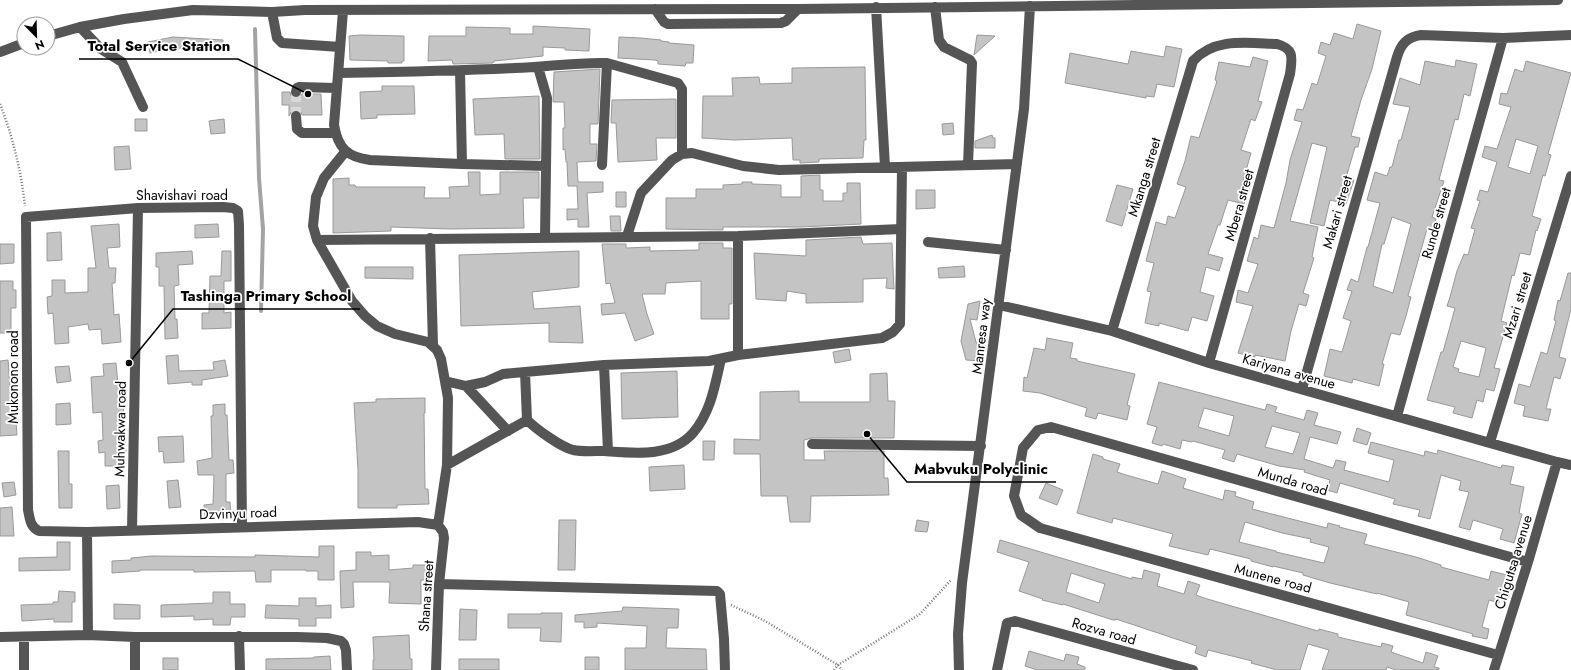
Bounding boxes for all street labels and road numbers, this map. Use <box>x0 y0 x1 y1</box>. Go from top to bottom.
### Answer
street label: Mkanga street <box>1122 134 1166 219</box>
street label: Mbera street <box>1219 166 1259 243</box>
street label: Makari street <box>1317 173 1357 251</box>
street label: Runde street <box>1416 184 1456 261</box>
street label: Shavishavi road <box>136 185 228 205</box>
street label: Mzari street <box>1497 269 1537 341</box>
street label: Manresa way <box>966 296 996 375</box>
street label: Mukonono road <box>3 330 23 424</box>
street label: Kariyana avenue <box>1240 348 1338 394</box>
street label: Muhwakwa road <box>109 381 131 477</box>
street label: Munda road <box>1256 461 1330 501</box>
street label: Dzvinyu road <box>199 502 277 524</box>
street label: Chigutsa avenue <box>1489 512 1537 612</box>
street label: Munene road <box>1232 558 1314 598</box>
street label: Shana street <box>414 559 439 632</box>
street label: Rozva road <box>1070 612 1138 650</box>

